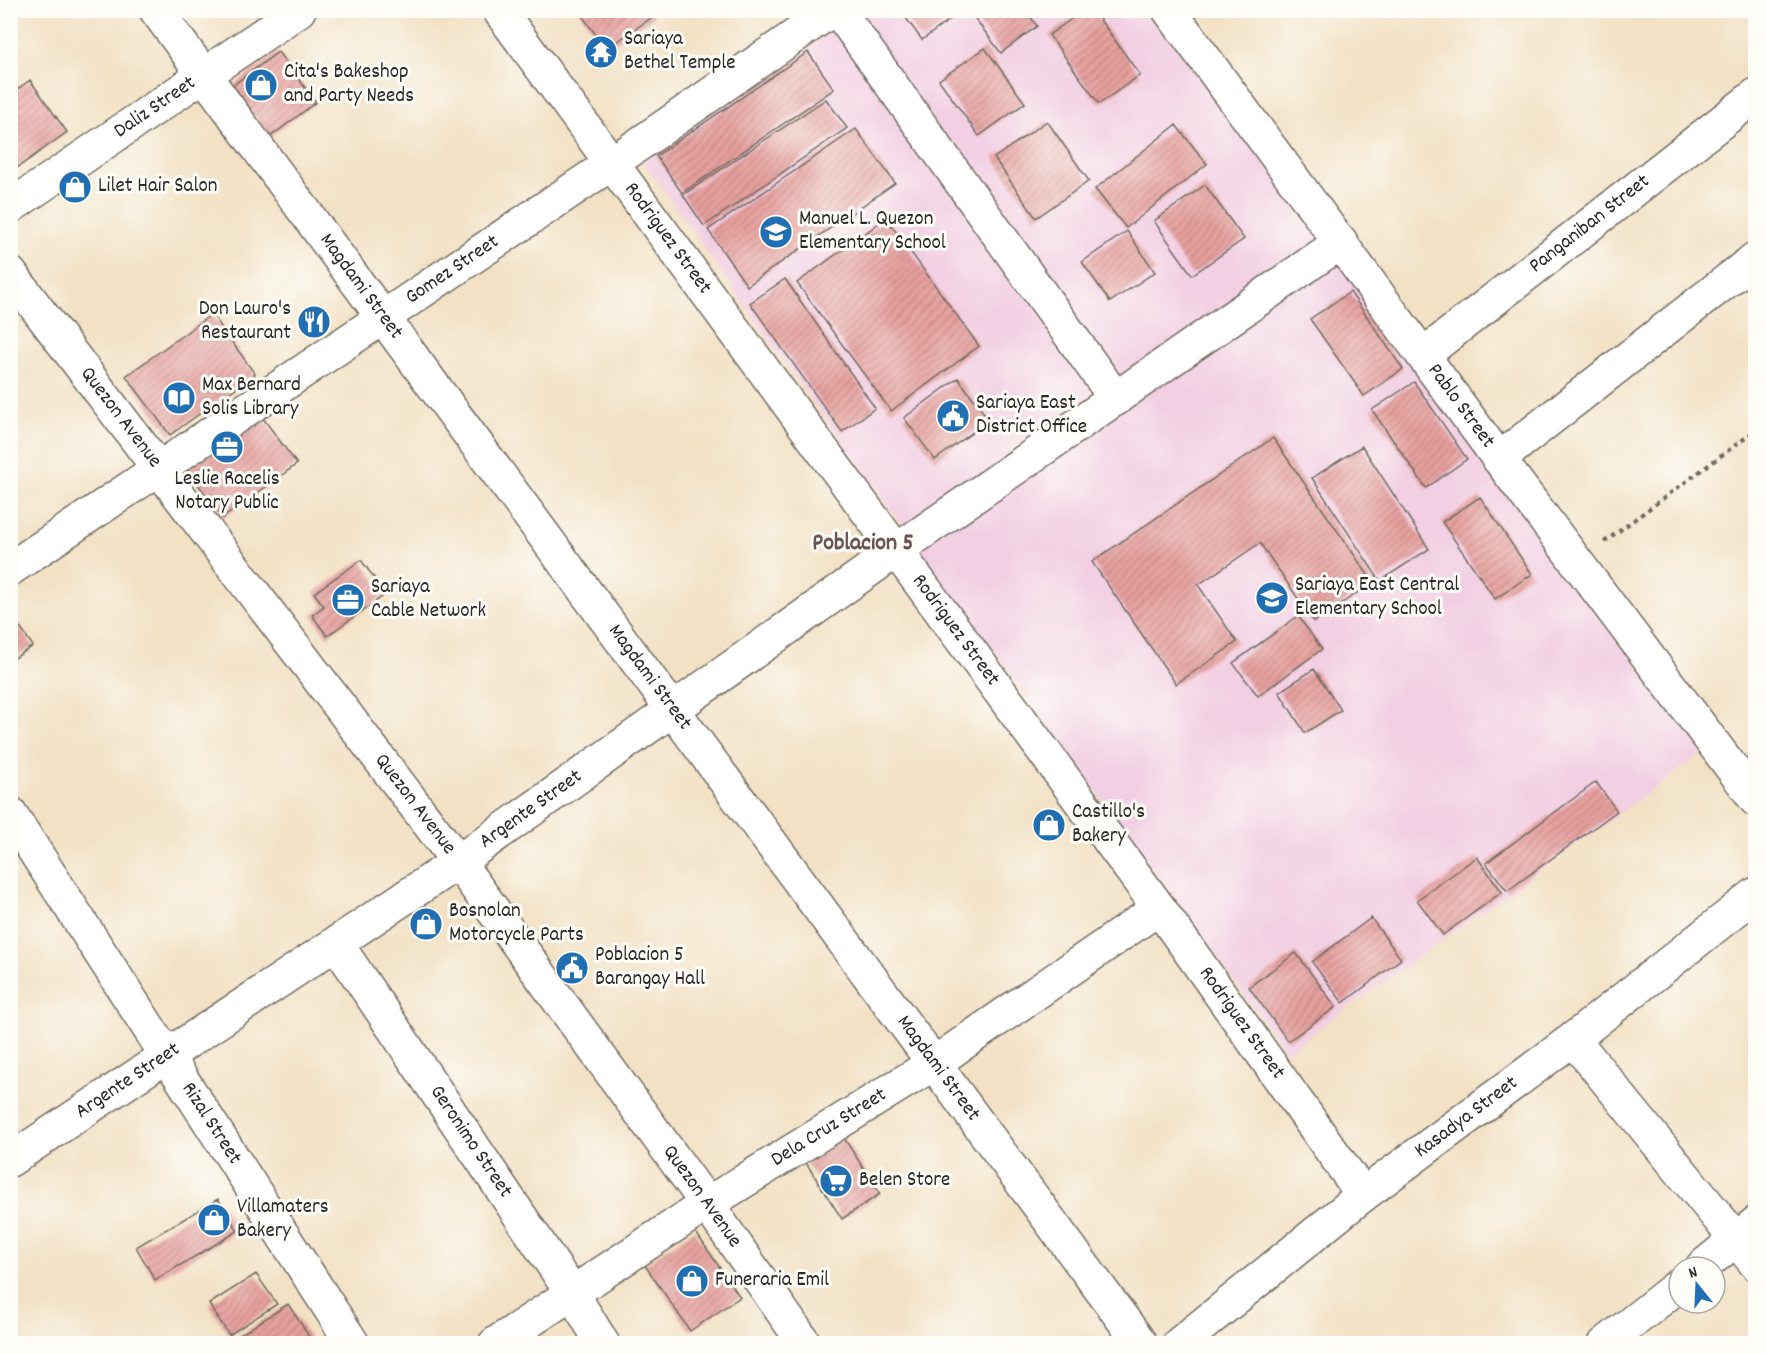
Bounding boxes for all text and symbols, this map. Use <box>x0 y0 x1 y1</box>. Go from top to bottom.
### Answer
place label: Sariaya Bethel Temple <box>624 25 736 79</box>
temple icon: Sariaya Bethel Temple <box>583 34 619 70</box>
place label: Cita's Bakeshop and Party Needs <box>284 58 414 112</box>
shop icon: Cita's Bakeshop and Party Needs <box>243 67 279 103</box>
street label: Daliz Street <box>108 69 203 147</box>
street label: Panganiban Street <box>1523 168 1657 281</box>
shop icon: Lilet Hair Salon <box>57 169 93 205</box>
place label: Lilet Hair Salon <box>98 172 217 202</box>
street label: Rodriguez Street <box>616 177 719 301</box>
place label: Manuel L. Quezon Elementary School <box>799 205 946 259</box>
school or university icon: Manuel L. Quezon Elementary School <box>758 214 794 250</box>
street label: Magdami Street <box>311 227 410 346</box>
street label: Gomez Street <box>400 228 506 313</box>
place label: Don Lauro's Restaurant <box>199 295 291 349</box>
restaurant icon: Don Lauro's Restaurant <box>296 304 332 340</box>
street label: Pablo Street <box>1419 358 1502 455</box>
street label: Quezon Avenue <box>72 361 168 475</box>
place label: Max Bernard Solis Library <box>202 371 301 425</box>
library icon: Max Bernard Solis Library <box>161 380 197 416</box>
place label: Sariaya East District Office <box>976 389 1087 443</box>
public building icon: Sariaya East District Office <box>935 398 971 434</box>
office icon: Leslie Racelis Notary Public <box>209 429 245 465</box>
place label: Leslie Racelis Notary Public <box>175 465 280 519</box>
district label: Poblacion 5 <box>812 527 914 561</box>
street label: Rodriguez Street <box>904 568 1006 693</box>
place label: Sariaya East Central Elementary School <box>1295 571 1459 625</box>
place label: Sariaya Cable Network <box>371 573 486 627</box>
school or university icon: Sariaya East Central Elementary School <box>1254 580 1290 616</box>
office icon: Sariaya Cable Network <box>330 582 366 618</box>
street label: Magdami Street <box>600 618 698 737</box>
street label: Quezon Avenue <box>366 748 463 861</box>
street label: Argente Street <box>474 763 589 857</box>
place label: Castillo's Bakery <box>1072 798 1145 852</box>
shop icon: Castillo's Bakery <box>1031 807 1067 843</box>
place label: Bosnolan Motorcycle Parts <box>449 897 584 951</box>
shop icon: Bosnolan Motorcycle Parts <box>408 906 444 942</box>
place label: Poblacion 5 Barangay Hall <box>595 941 705 995</box>
public building icon: Poblacion 5 Barangay Hall <box>554 950 590 986</box>
street label: Rodriguez Street <box>1190 961 1292 1086</box>
street label: Magdami Street <box>888 1009 987 1128</box>
street label: Argente Street <box>70 1035 187 1127</box>
street label: Kasadya Street <box>1409 1069 1525 1166</box>
street label: Rizal Street <box>173 1077 249 1171</box>
street label: Geronimo Street <box>421 1080 519 1205</box>
street label: Dela Cruz Street <box>766 1081 893 1175</box>
street label: Quezon Avenue <box>654 1139 748 1254</box>
supermarket icon: Belen Store <box>818 1163 854 1199</box>
place label: Belen Store <box>859 1166 950 1196</box>
place label: Villamaters Bakery <box>237 1193 329 1247</box>
shop icon: Villamaters Bakery <box>196 1202 232 1238</box>
north arrow <box>1667 1255 1727 1315</box>
text: N <box>1686 1261 1701 1285</box>
shop icon: Funeraria Emil <box>674 1263 710 1299</box>
place label: Funeraria Emil <box>715 1266 829 1296</box>

